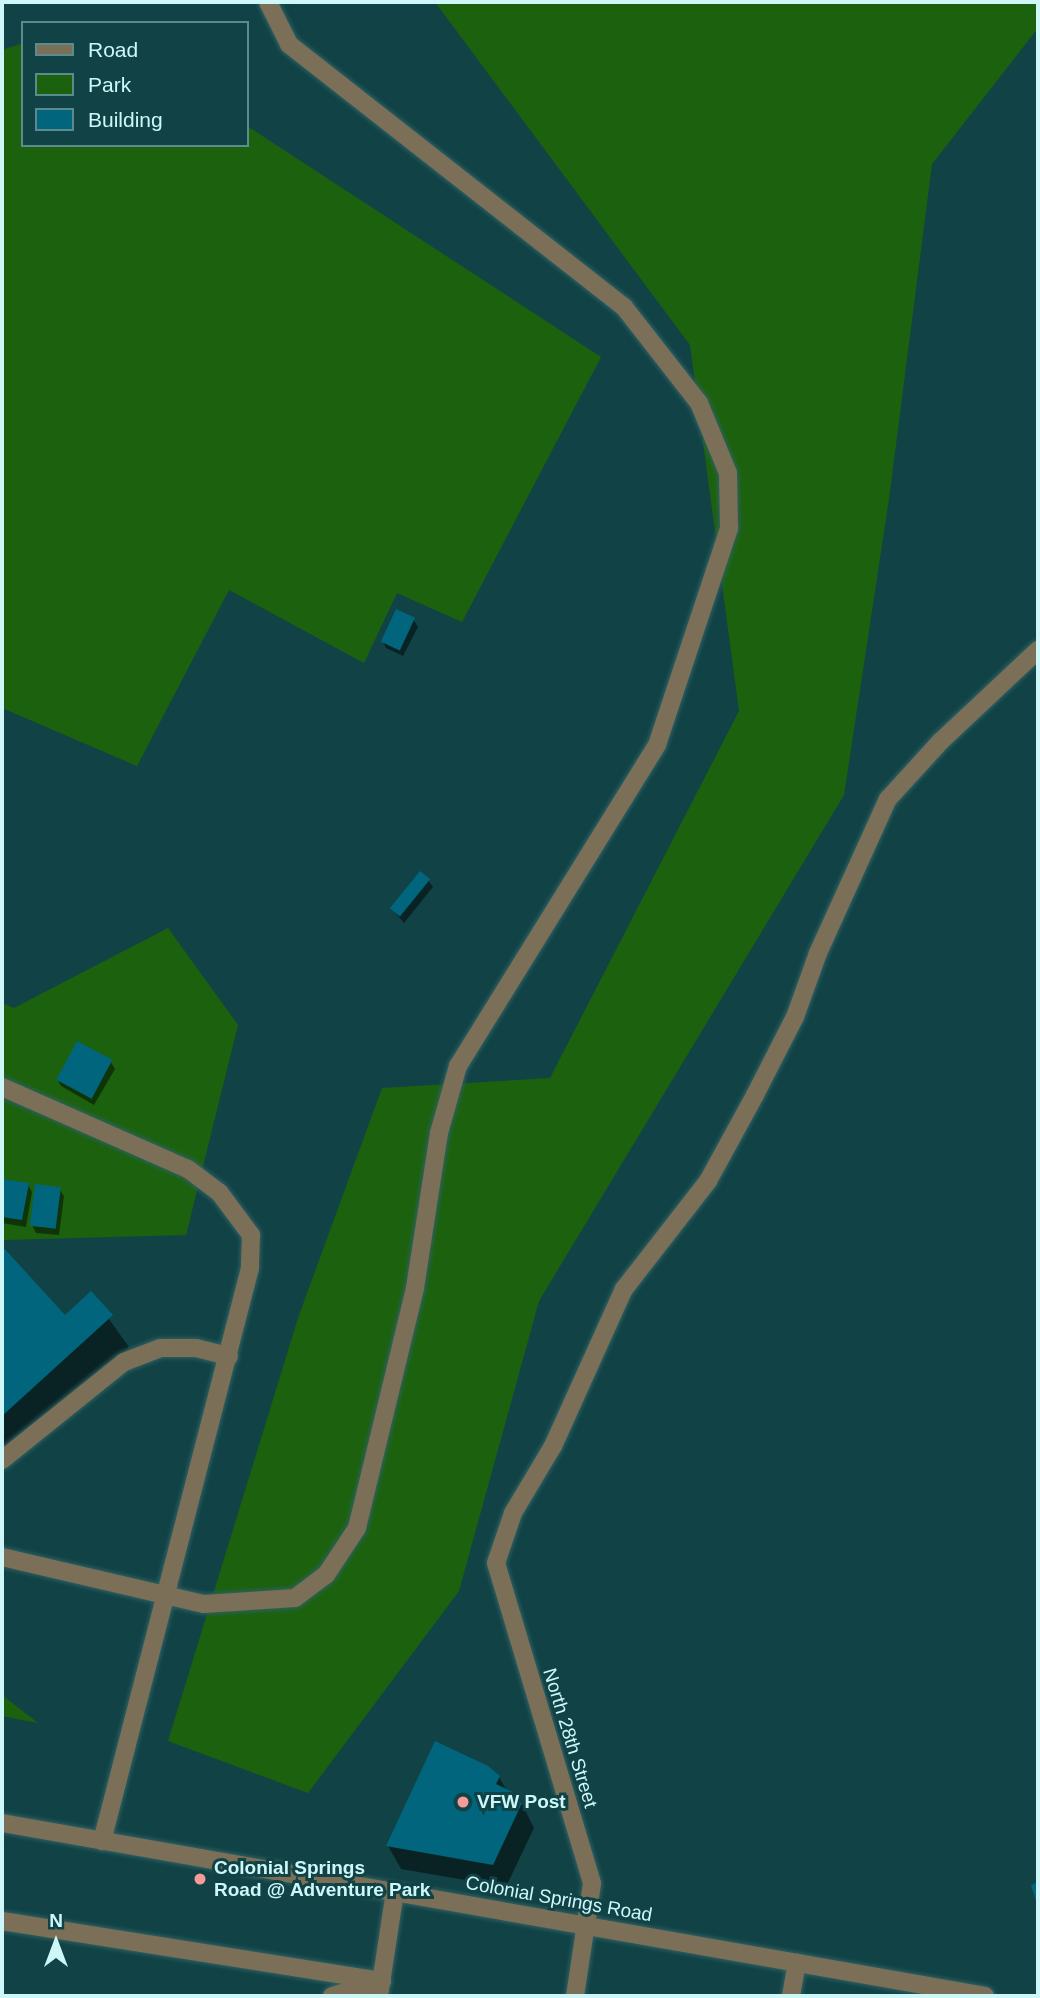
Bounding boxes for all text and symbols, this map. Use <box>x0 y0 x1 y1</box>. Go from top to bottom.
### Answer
legend <box>21 21 248 147</box>
text: Road <box>88 38 138 61</box>
text: Park <box>88 73 131 96</box>
text: Building <box>88 108 163 131</box>
street label: North 28th Street <box>538 1665 602 1811</box>
place label: VFW Post <box>477 1791 566 1813</box>
marker: VFW Post <box>455 1794 471 1810</box>
place label: Colonial Springs Road @ Adventure Park <box>214 1857 431 1901</box>
marker: Colonial Springs Road @ Adventure Park <box>192 1871 208 1887</box>
street label: Colonial Springs Road <box>464 1871 654 1927</box>
north arrow <box>21 1907 91 1977</box>
text: N <box>49 1910 63 1931</box>

